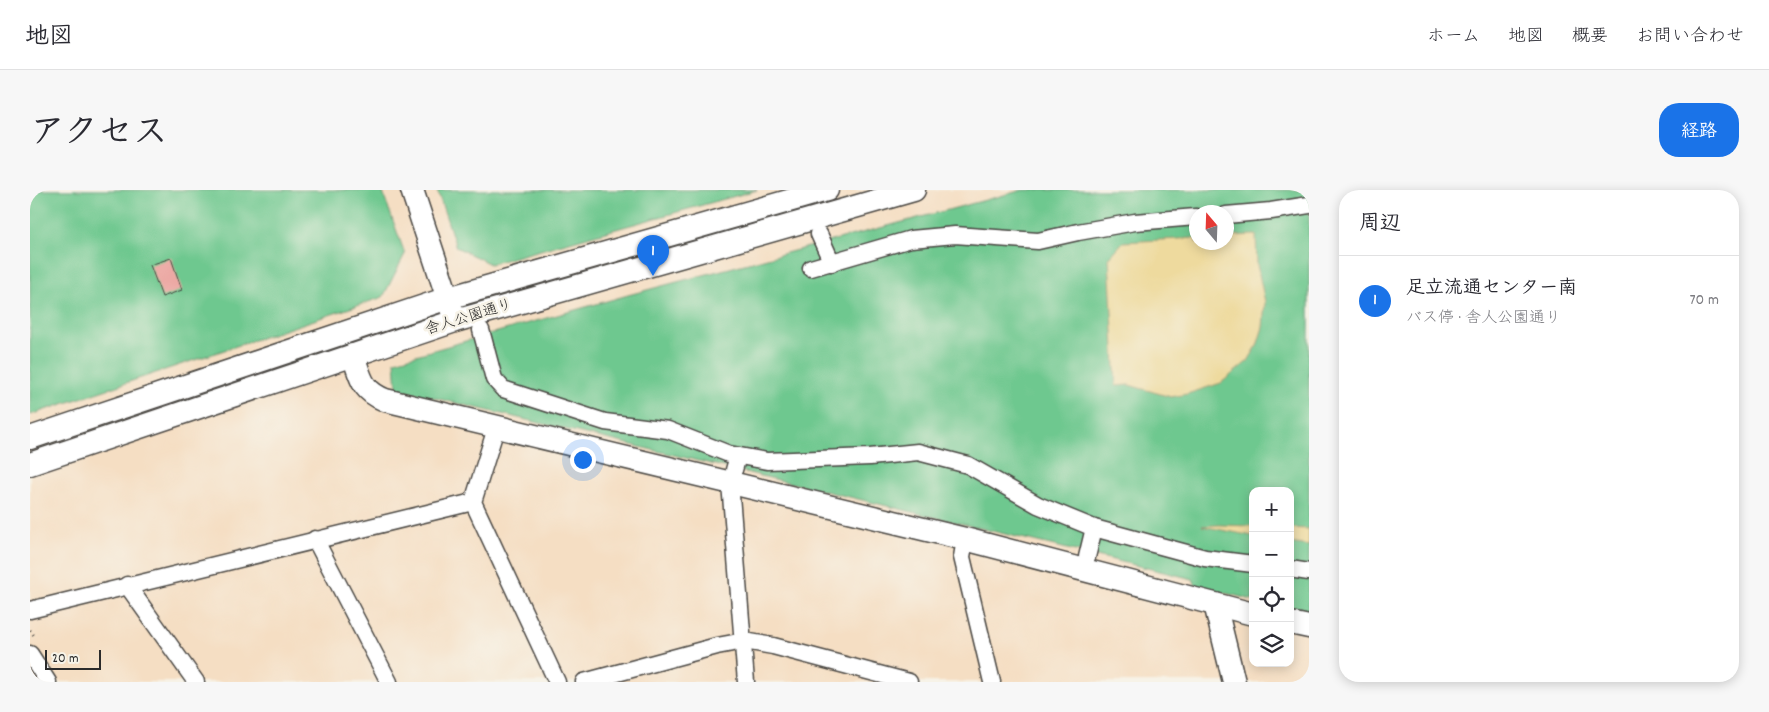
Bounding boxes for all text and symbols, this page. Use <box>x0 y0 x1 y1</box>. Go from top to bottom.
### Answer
text: 地図 <box>25 21 73 55</box>
text: ホーム <box>1427 25 1480 50</box>
text: 地図 <box>1508 25 1544 50</box>
text: 概要 <box>1572 25 1608 50</box>
text: お問い合わせ <box>1636 25 1744 50</box>
button: 経路 <box>1659 103 1739 157</box>
text: アクセス <box>30 110 168 160</box>
north arrow <box>1189 205 1234 250</box>
text: 周辺 <box>1359 210 1401 240</box>
pin: 1 <box>637 235 669 276</box>
text: 足立流通センター南 <box>1406 276 1577 303</box>
text: 1 <box>1373 289 1377 312</box>
text: 70 m <box>1689 289 1719 312</box>
street label: 舎人公園通り <box>423 294 515 342</box>
text: バス停 · 舎人公園通り <box>1406 307 1561 330</box>
your location <box>570 447 596 473</box>
map controls <box>1249 487 1294 667</box>
button: + <box>1249 487 1294 532</box>
button: − <box>1249 532 1294 577</box>
button: locate <box>1249 577 1294 622</box>
button: layers <box>1249 622 1294 667</box>
scale bar <box>45 647 101 670</box>
text: 20 m <box>52 649 79 669</box>

